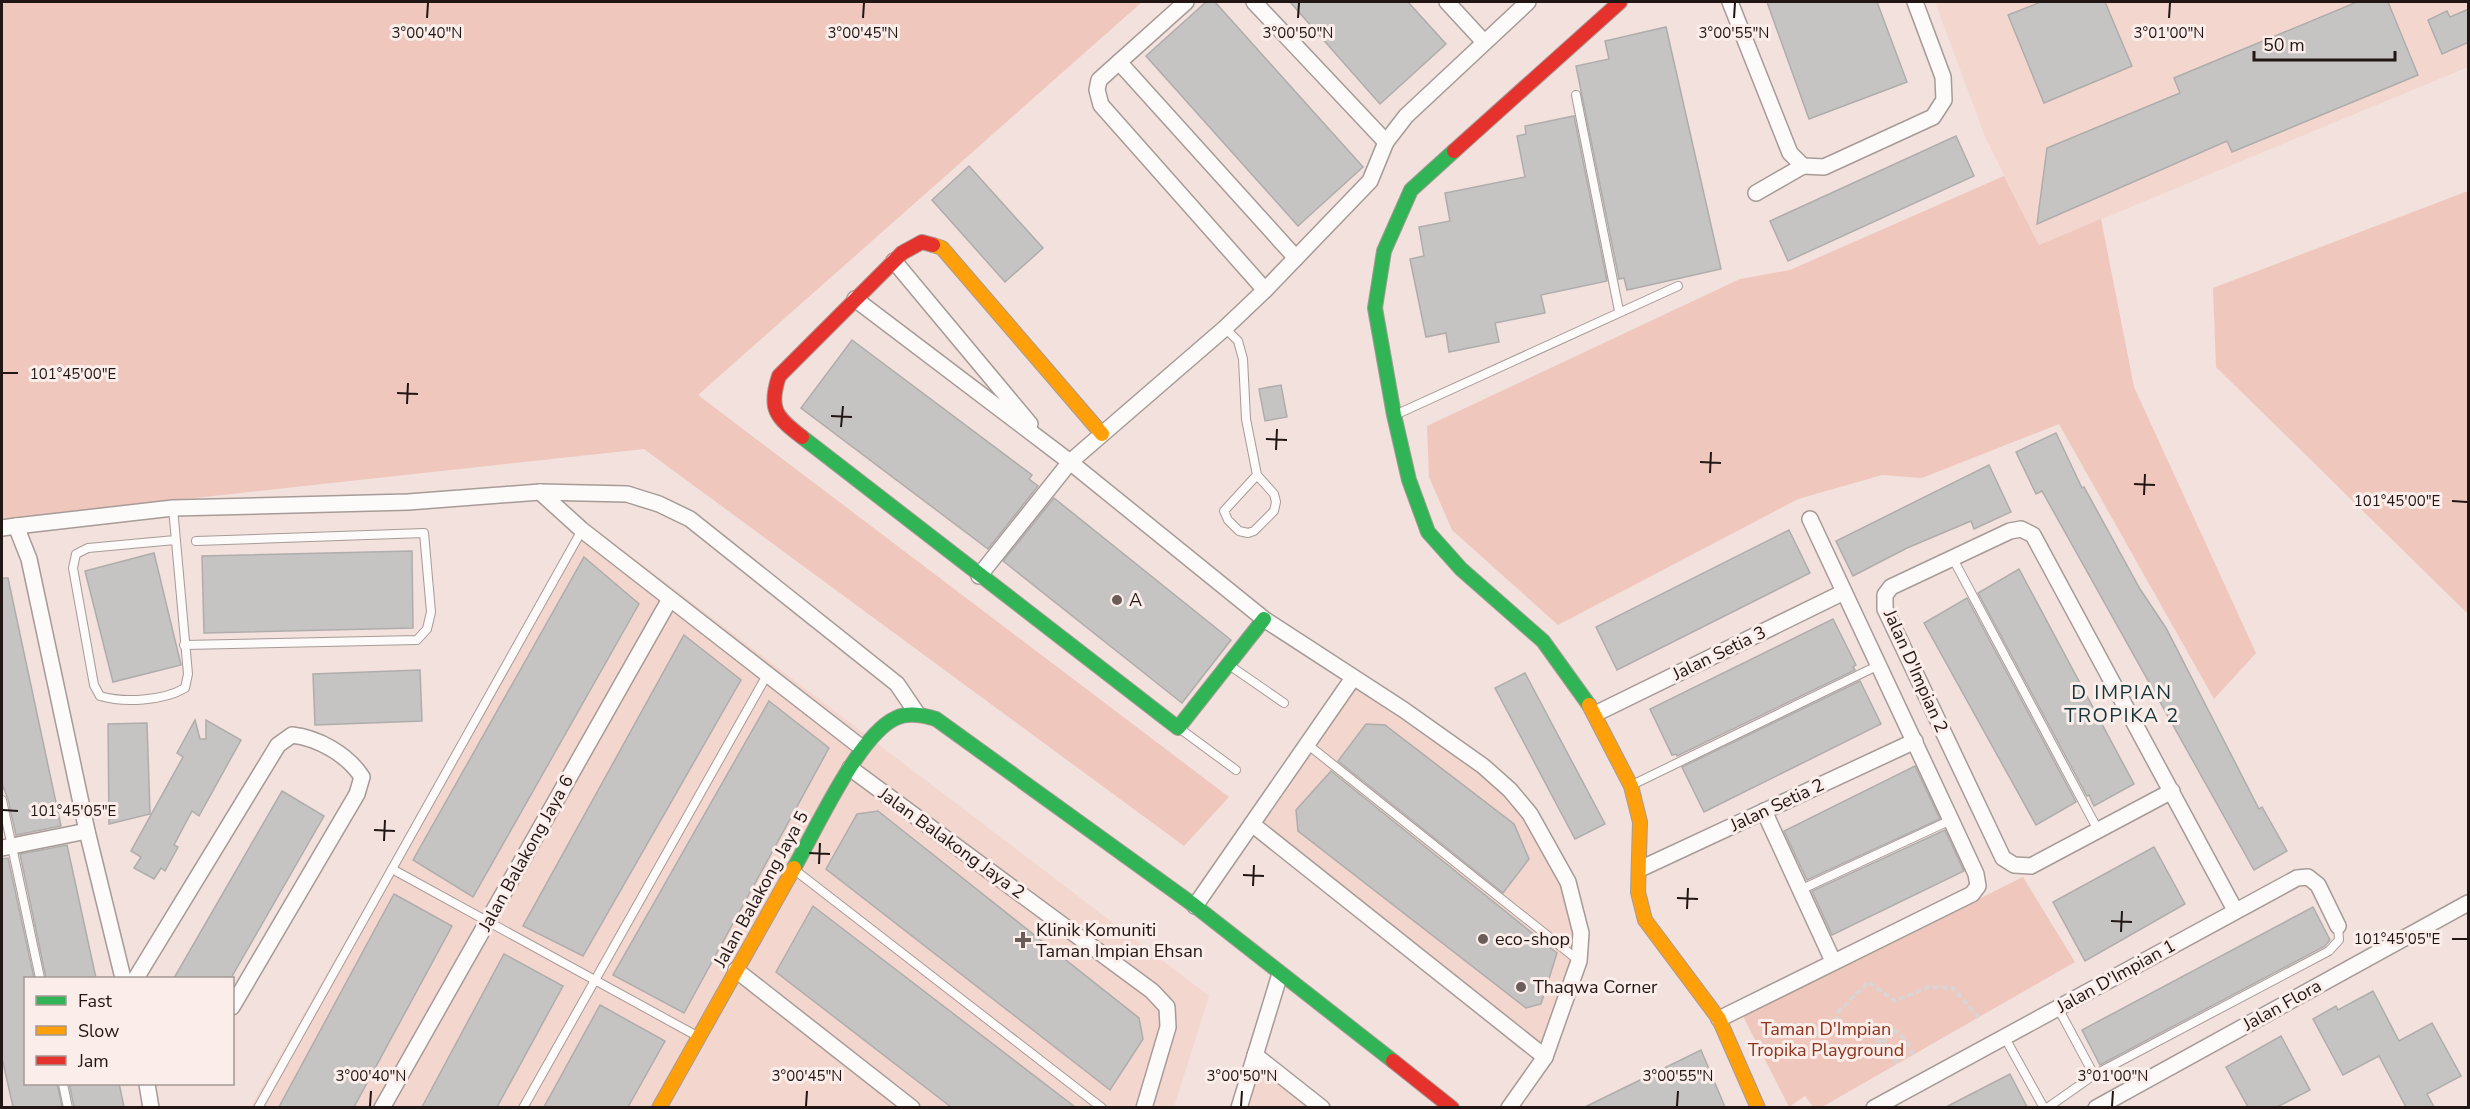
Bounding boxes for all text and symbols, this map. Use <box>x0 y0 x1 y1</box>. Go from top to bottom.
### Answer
text: 3°00'40"N <box>392 23 462 43</box>
text: 3°00'45"N <box>828 23 898 43</box>
text: 3°00'50"N <box>1263 23 1333 43</box>
text: 3°00'55"N <box>1699 23 1769 43</box>
text: 3°01'00"N <box>2134 23 2204 43</box>
scale bar <box>2254 24 2395 62</box>
text: 50 m <box>2263 33 2305 57</box>
text: 101°45'00"E <box>30 364 116 384</box>
text: 101°45'00"E <box>2354 491 2440 511</box>
place label: A <box>1129 588 1142 612</box>
marker: A <box>1110 593 1124 607</box>
street label: Jalan D'Impian 2 <box>1878 605 1954 736</box>
street label: Jalan Setia 3 <box>1667 620 1770 686</box>
district label: D IMPIAN TROPIKA 2 <box>2064 679 2180 729</box>
street label: Jalan Balakong Jaya 6 <box>473 771 579 936</box>
street label: Jalan Setia 2 <box>1725 773 1828 838</box>
street label: Jalan Balakong Jaya 2 <box>873 781 1030 904</box>
text: 101°45'05"E <box>30 801 116 821</box>
street label: Jalan Balakong Jaya 5 <box>708 807 814 972</box>
place label: Klinik Komuniti Taman Impian Ehsan <box>1036 918 1203 963</box>
place label: eco-shop <box>1495 927 1570 951</box>
text: 101°45'05"E <box>2354 929 2440 949</box>
marker: Klinik Komuniti Taman Impian Ehsan <box>1014 931 1032 949</box>
marker: eco-shop <box>1476 932 1490 946</box>
street label: Jalan D'Impian 1 <box>2051 933 2180 1019</box>
street label: Jalan Flora <box>2238 974 2325 1037</box>
place label: Thaqwa Corner <box>1533 975 1658 999</box>
legend <box>24 977 234 1085</box>
marker: Thaqwa Corner <box>1514 980 1528 994</box>
text: Fast <box>78 989 113 1013</box>
park label: Taman D'Impian Tropika Playground <box>1748 1017 1904 1062</box>
text: Slow <box>78 1019 119 1043</box>
text: Jam <box>77 1049 109 1073</box>
text: 3°00'40"N <box>336 1066 406 1086</box>
text: 3°00'45"N <box>772 1066 842 1086</box>
text: 3°00'50"N <box>1207 1066 1277 1086</box>
text: 3°00'55"N <box>1643 1066 1713 1086</box>
text: 3°01'00"N <box>2078 1066 2148 1086</box>

